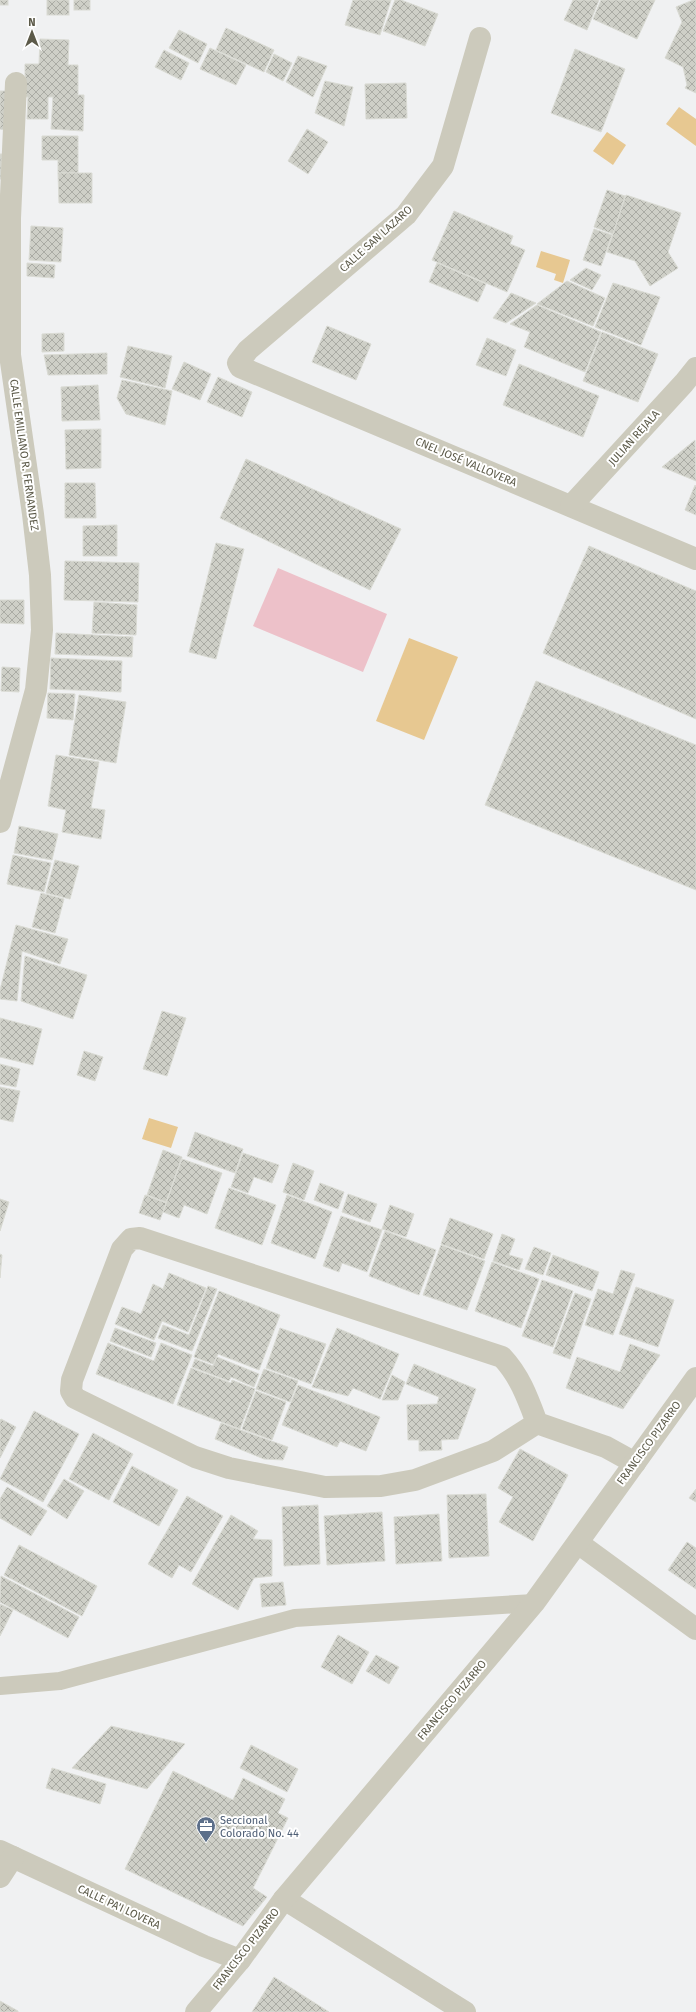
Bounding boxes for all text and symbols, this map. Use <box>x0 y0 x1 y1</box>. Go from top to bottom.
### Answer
north arrow <box>12 12 52 52</box>
text: N <box>28 16 36 29</box>
street label: CALLE SAN LAZARO <box>337 203 415 275</box>
street label: CALLE EMILIANO R. FERNANDEZ <box>7 378 41 532</box>
street label: JULIAN REJALA <box>606 407 663 468</box>
street label: CNEL JOSÉ VALLOVERA <box>413 434 520 490</box>
street label: FRANCISCO PIZARRO <box>614 1399 684 1487</box>
street label: FRANCISCO PIZARRO <box>415 1657 489 1743</box>
place label: Seccional Colorado No. 44 <box>220 1814 299 1840</box>
office icon: Seccional Colorado No. 44 <box>195 1815 217 1843</box>
street label: CALLE PA'I LOVERA <box>75 1882 163 1932</box>
street label: FRANCISCO PIZARRO <box>210 1905 282 1993</box>

